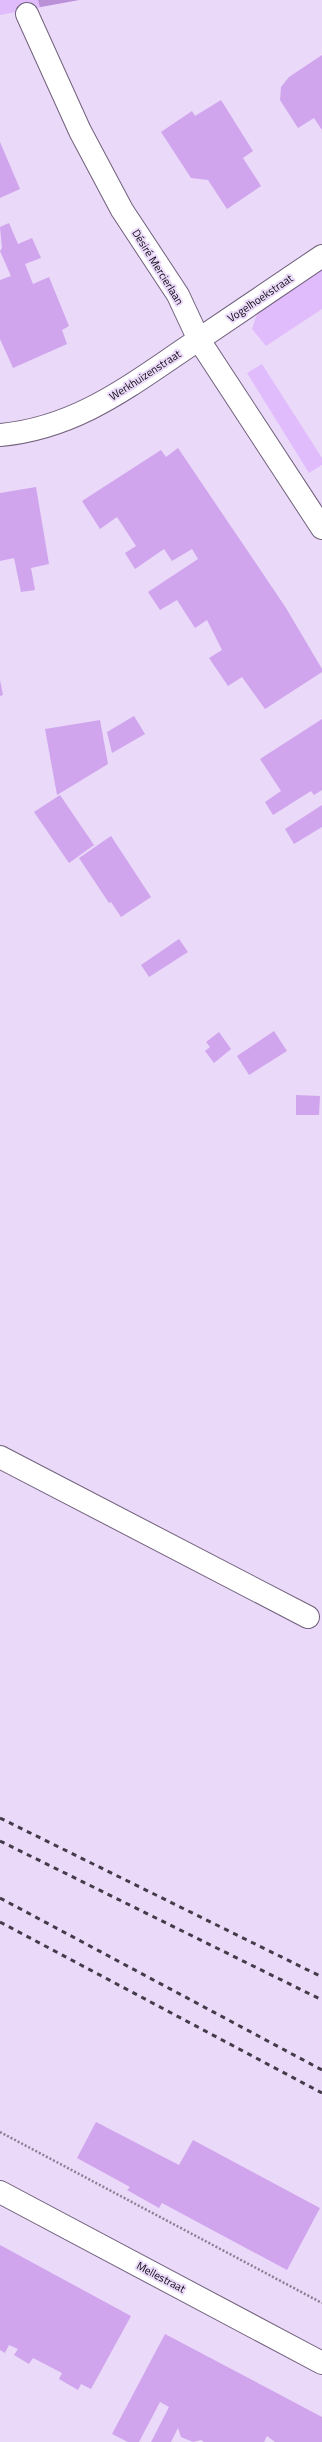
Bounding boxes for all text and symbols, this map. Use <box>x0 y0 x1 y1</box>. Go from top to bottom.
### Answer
street label: Désiré Mercierlaan <box>128 226 188 308</box>
street label: Vogelhoekstraat <box>224 270 296 326</box>
street label: Werkhuizenstraat <box>106 346 184 404</box>
street label: Mellestraat <box>134 2257 188 2297</box>

